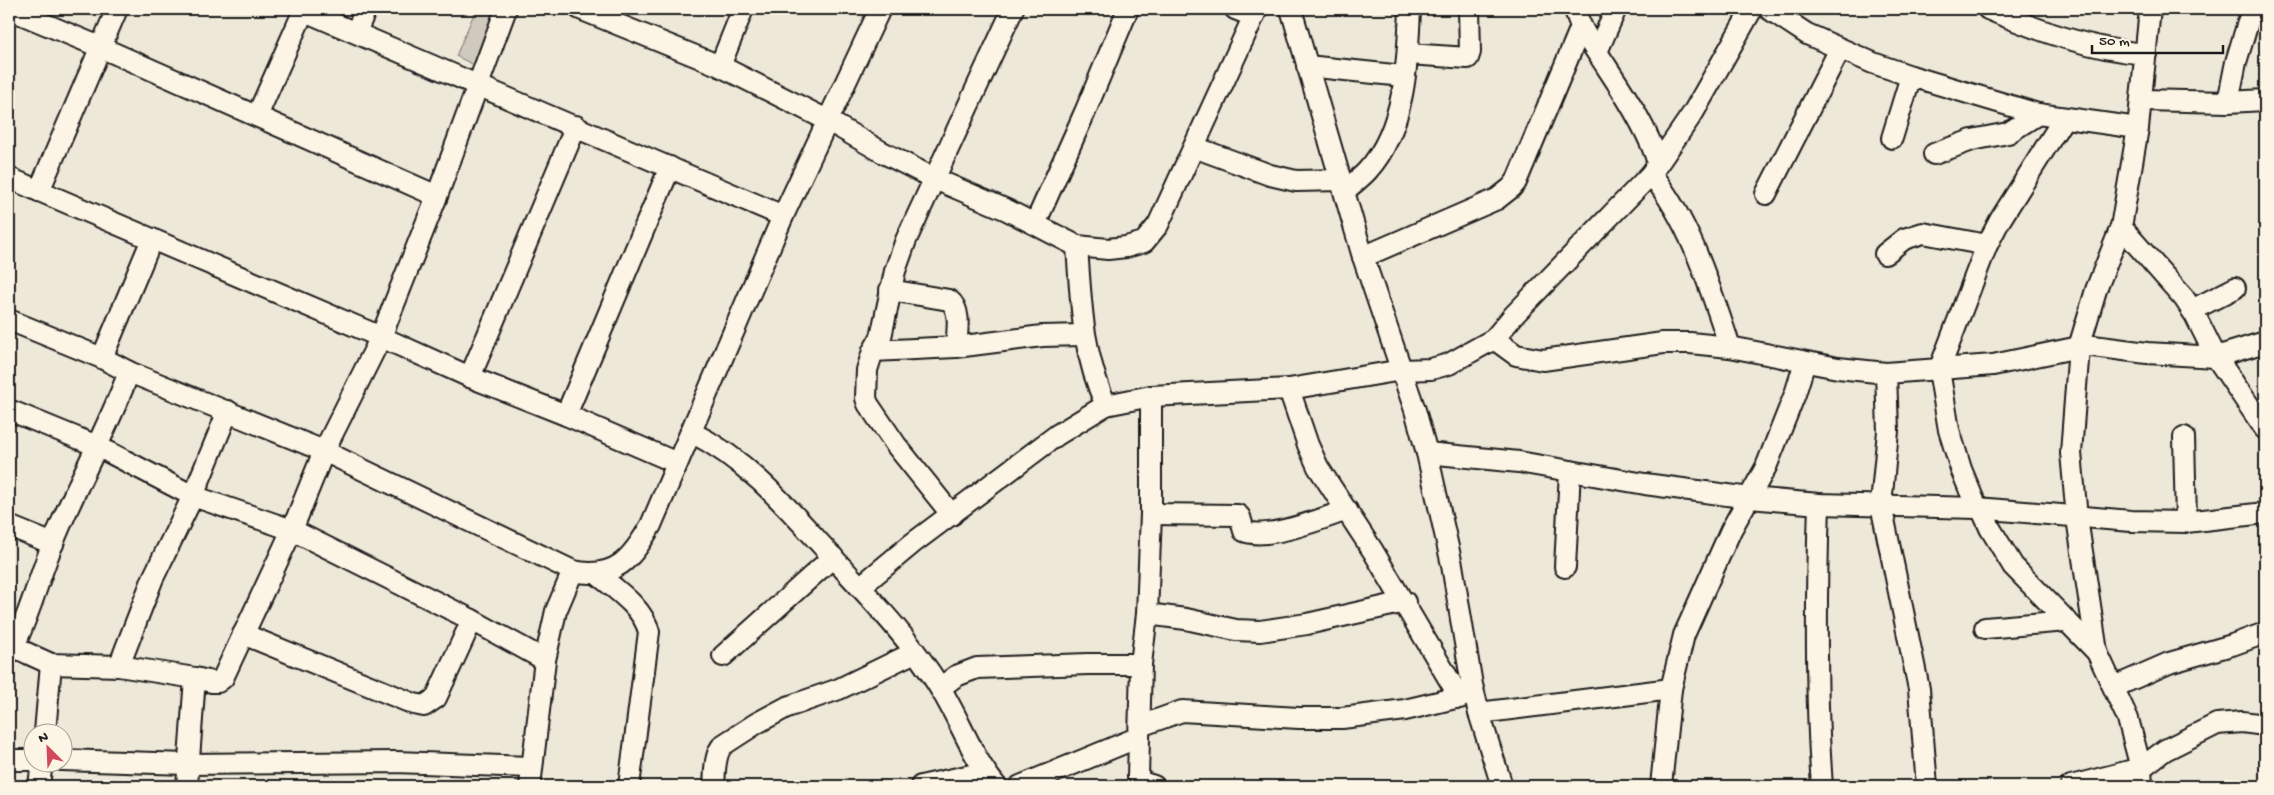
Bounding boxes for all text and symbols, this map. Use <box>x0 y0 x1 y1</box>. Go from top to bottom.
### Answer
scale bar <box>2092 22 2223 54</box>
text: 50 m <box>2099 33 2130 51</box>
north arrow <box>22 722 72 772</box>
text: N <box>36 729 51 748</box>

